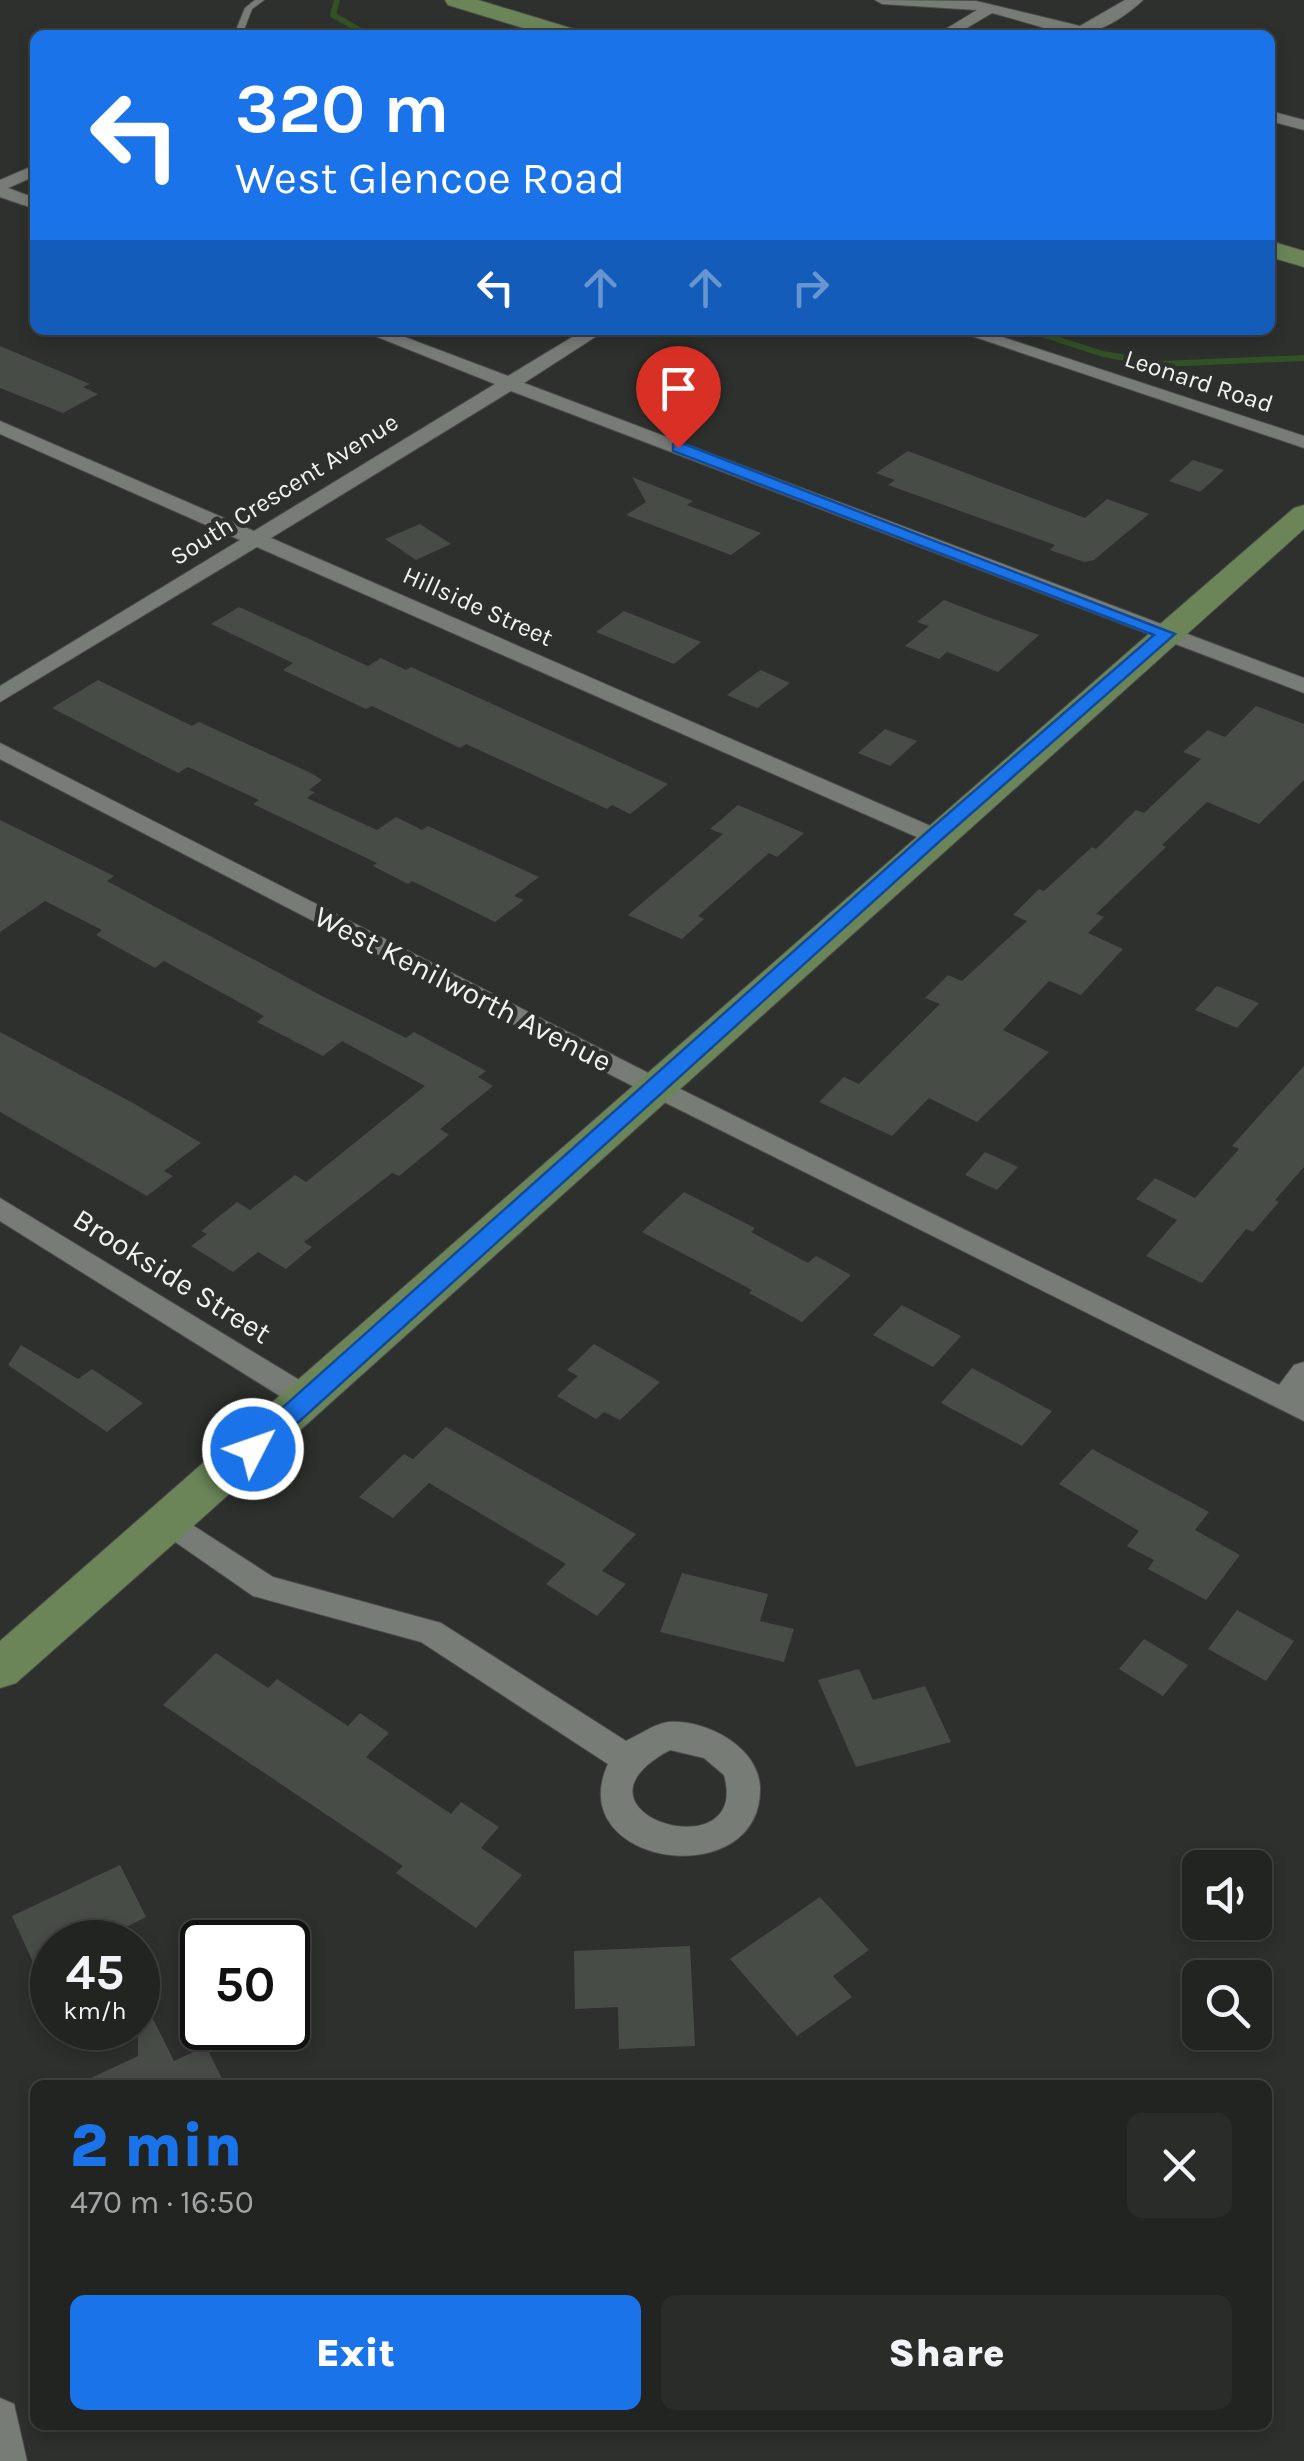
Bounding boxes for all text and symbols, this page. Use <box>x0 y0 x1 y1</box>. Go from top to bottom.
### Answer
text: 320 m <box>235 68 449 150</box>
icon: left <box>70 70 200 200</box>
text: West Glencoe Road <box>235 152 625 204</box>
icon: left <box>468 260 523 315</box>
icon: ahead <box>573 260 628 315</box>
icon: ahead <box>678 260 733 315</box>
icon: right <box>783 260 838 315</box>
street label: Leonard Road <box>1121 343 1277 419</box>
pin <box>636 346 721 449</box>
icon: arrive <box>651 361 706 416</box>
street label: South Crescent Avenue <box>165 407 403 571</box>
street label: Hillside Street <box>399 560 557 652</box>
street label: West Kenilworth Avenue <box>308 898 618 1080</box>
street label: Brookside Street <box>66 1201 278 1351</box>
position arrow <box>201 1397 305 1501</box>
map controls <box>1182 1850 1272 2050</box>
button: sound <box>1182 1850 1272 1940</box>
speed limit sign: 50 <box>180 1920 310 2050</box>
text: 45 <box>66 1943 124 2002</box>
button: search <box>1182 1960 1272 2050</box>
text: km/h <box>63 1996 127 2025</box>
text: 2 min <box>70 2111 242 2181</box>
button: close <box>1127 2113 1232 2218</box>
text: 470 m · 16:50 <box>70 2184 254 2221</box>
button: Exit <box>70 2295 641 2410</box>
button: Share <box>661 2295 1232 2410</box>

